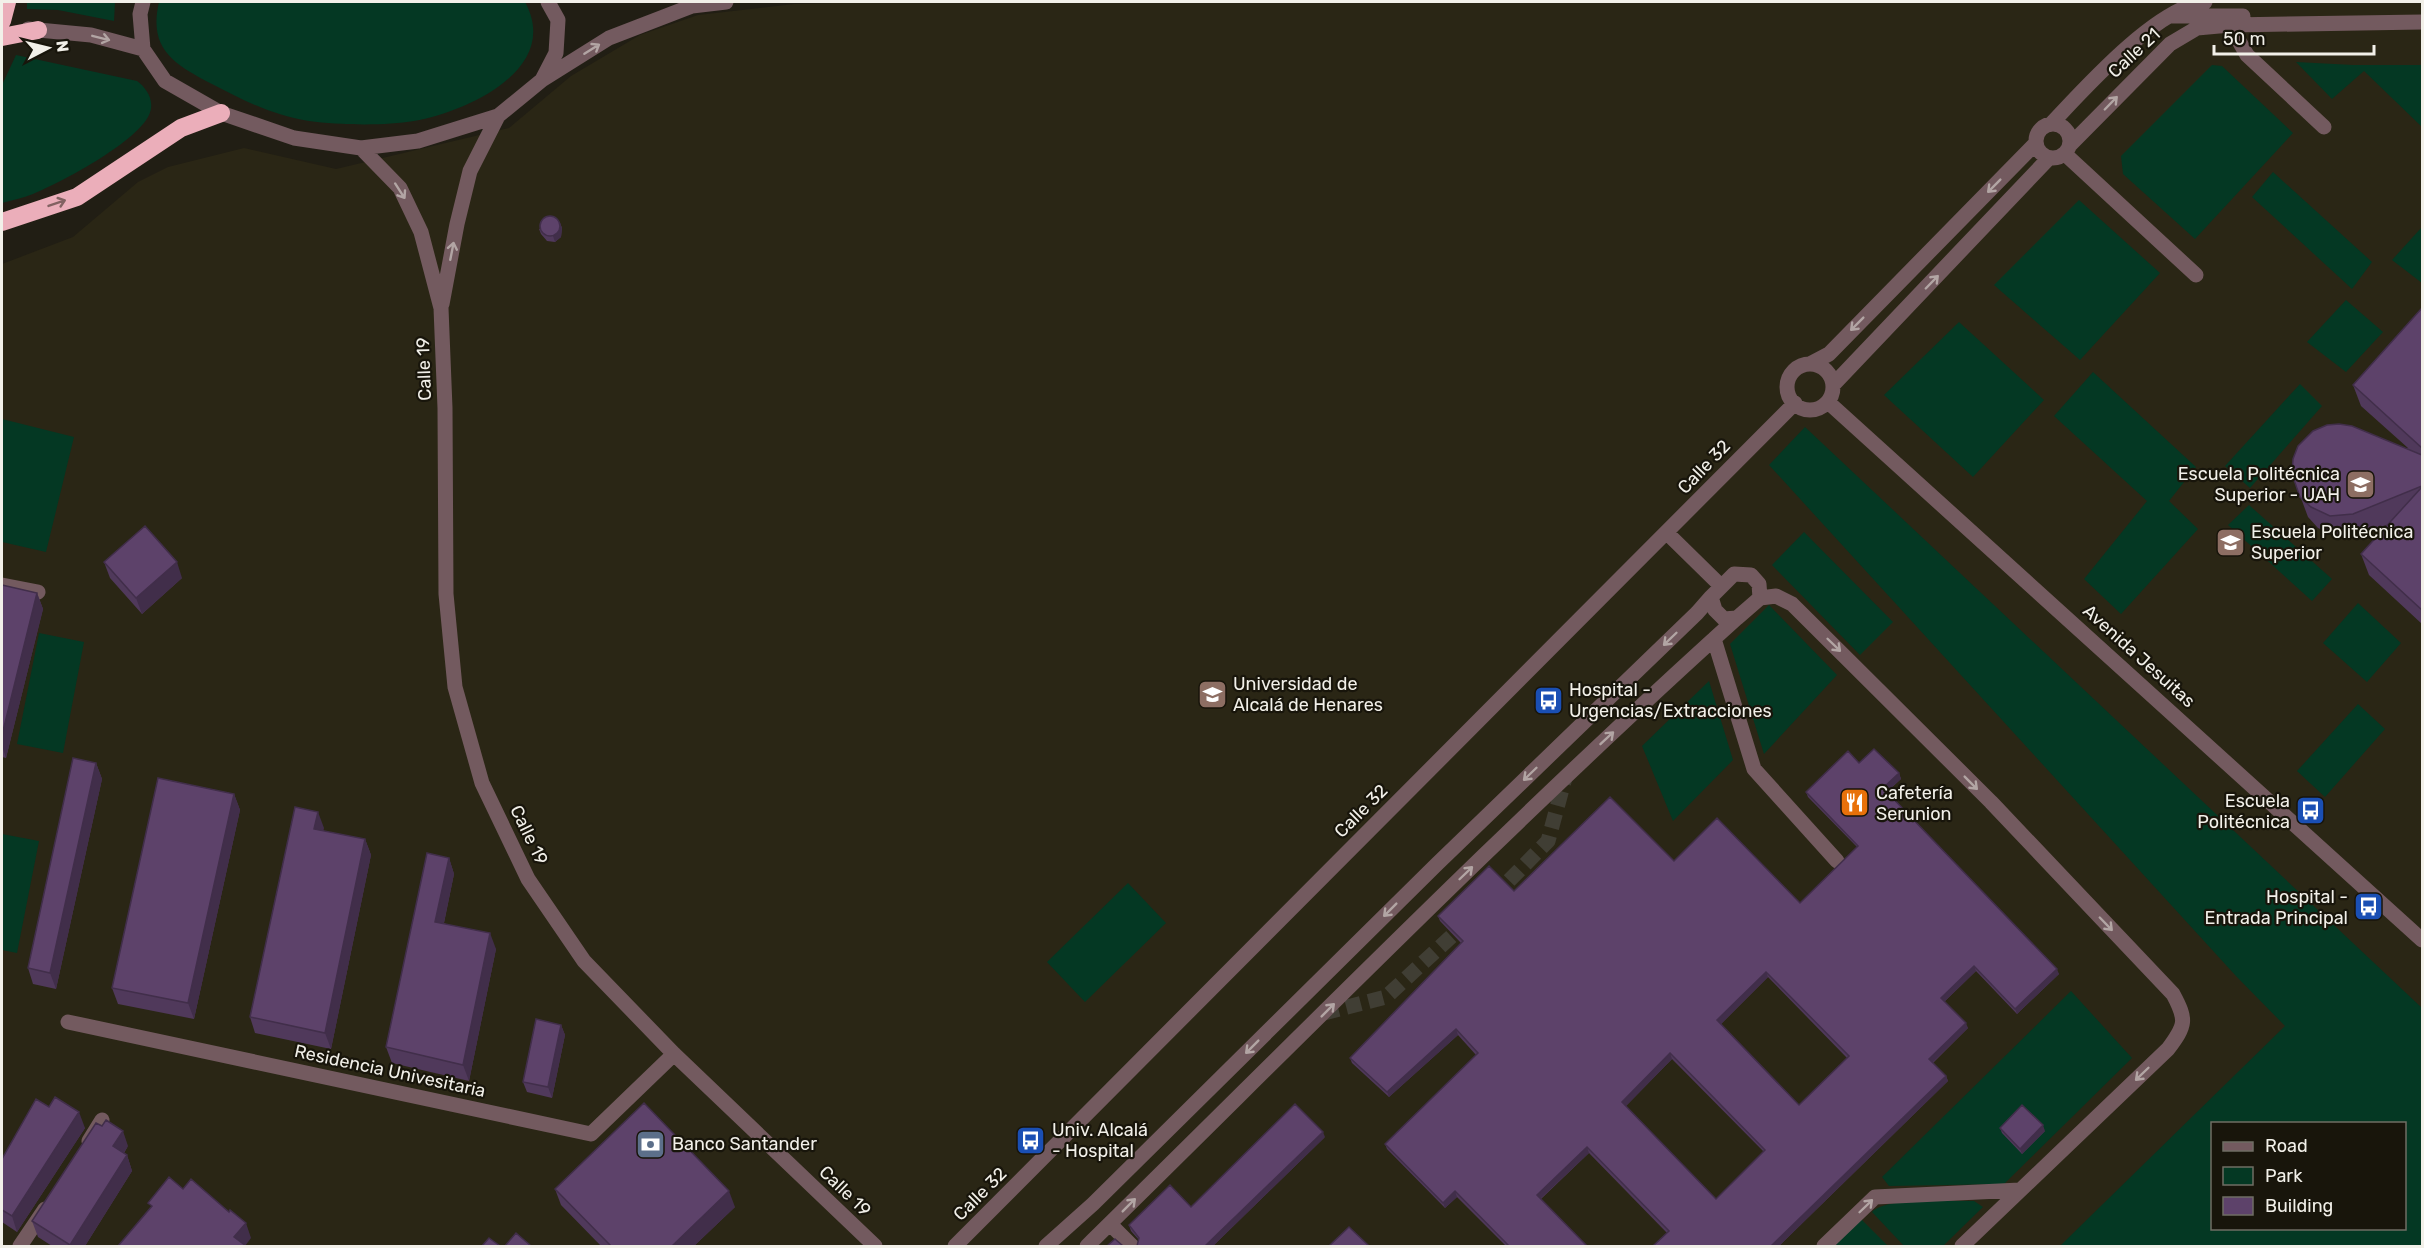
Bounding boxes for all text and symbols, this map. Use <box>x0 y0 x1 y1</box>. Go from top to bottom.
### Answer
north arrow <box>18 18 78 78</box>
scale bar <box>2214 18 2374 56</box>
street label: Calle 21 <box>2103 23 2165 83</box>
text: 50 m <box>2223 28 2266 50</box>
one-way arrow <box>91 32 110 44</box>
text: N <box>52 39 73 53</box>
one-way arrow <box>583 42 600 54</box>
one-way arrow <box>2104 95 2118 110</box>
one-way arrow <box>1987 178 2002 193</box>
one-way arrow <box>394 182 406 198</box>
one-way arrow <box>47 197 66 208</box>
one-way arrow <box>447 242 458 261</box>
one-way arrow <box>1924 274 1939 289</box>
one-way arrow <box>1850 317 1864 332</box>
street label: Calle 19 <box>412 337 436 401</box>
street label: Calle 32 <box>1673 435 1735 499</box>
place label: Escuela Politécnica Superior - UAH <box>2178 463 2340 506</box>
school or university icon: Escuela Politécnica Superior - UAH <box>2345 468 2377 500</box>
place label: Escuela Politécnica Superior <box>2251 521 2413 564</box>
school or university icon: Escuela Politécnica Superior <box>2214 526 2246 558</box>
street label: Avenida Jesuitas <box>2078 600 2200 712</box>
one-way arrow <box>1663 632 1678 646</box>
one-way arrow <box>1826 638 1841 652</box>
place label: Universidad de Alcalá de Henares <box>1233 673 1383 716</box>
school or university icon: Universidad de Alcalá de Henares <box>1196 678 1228 710</box>
place label: Hospital - Urgencias/Extracciones <box>1569 679 1772 722</box>
bus stop icon: Hospital - Urgencias/Extracciones <box>1532 684 1564 716</box>
one-way arrow <box>1600 731 1615 745</box>
one-way arrow <box>1523 767 1538 782</box>
one-way arrow <box>1964 776 1979 791</box>
street label: Calle 32 <box>1330 780 1392 842</box>
place label: Cafetería Serunion <box>1876 782 1953 825</box>
restaurant icon: Cafetería Serunion <box>1839 787 1871 819</box>
place label: Escuela Politécnica <box>2197 790 2290 833</box>
bus stop icon: Escuela Politécnica <box>2295 795 2327 827</box>
street label: Calle 19 <box>505 802 553 868</box>
one-way arrow <box>1459 865 1474 880</box>
place label: Hospital - Entrada Principal <box>2205 886 2348 929</box>
bus stop icon: Hospital - Entrada Principal <box>2353 891 2385 923</box>
one-way arrow <box>1383 903 1398 918</box>
one-way arrow <box>2099 916 2114 931</box>
one-way arrow <box>1320 1002 1335 1017</box>
street label: Residencia Univesitaria <box>292 1040 488 1102</box>
one-way arrow <box>1244 1040 1259 1055</box>
one-way arrow <box>2134 1066 2149 1081</box>
place label: Univ. Alcalá - Hospital <box>1052 1119 1148 1162</box>
legend <box>2211 1122 2406 1230</box>
bus stop icon: Univ. Alcalá - Hospital <box>1015 1124 1047 1156</box>
bank icon: Banco Santander <box>635 1128 667 1160</box>
place label: Banco Santander <box>672 1133 817 1155</box>
text: Road <box>2265 1135 2308 1157</box>
street label: Calle 19 <box>815 1161 875 1221</box>
street label: Calle 32 <box>949 1163 1011 1225</box>
text: Park <box>2265 1165 2303 1187</box>
text: Building <box>2265 1195 2333 1217</box>
one-way arrow <box>1121 1198 1136 1213</box>
one-way arrow <box>1858 1198 1873 1213</box>

